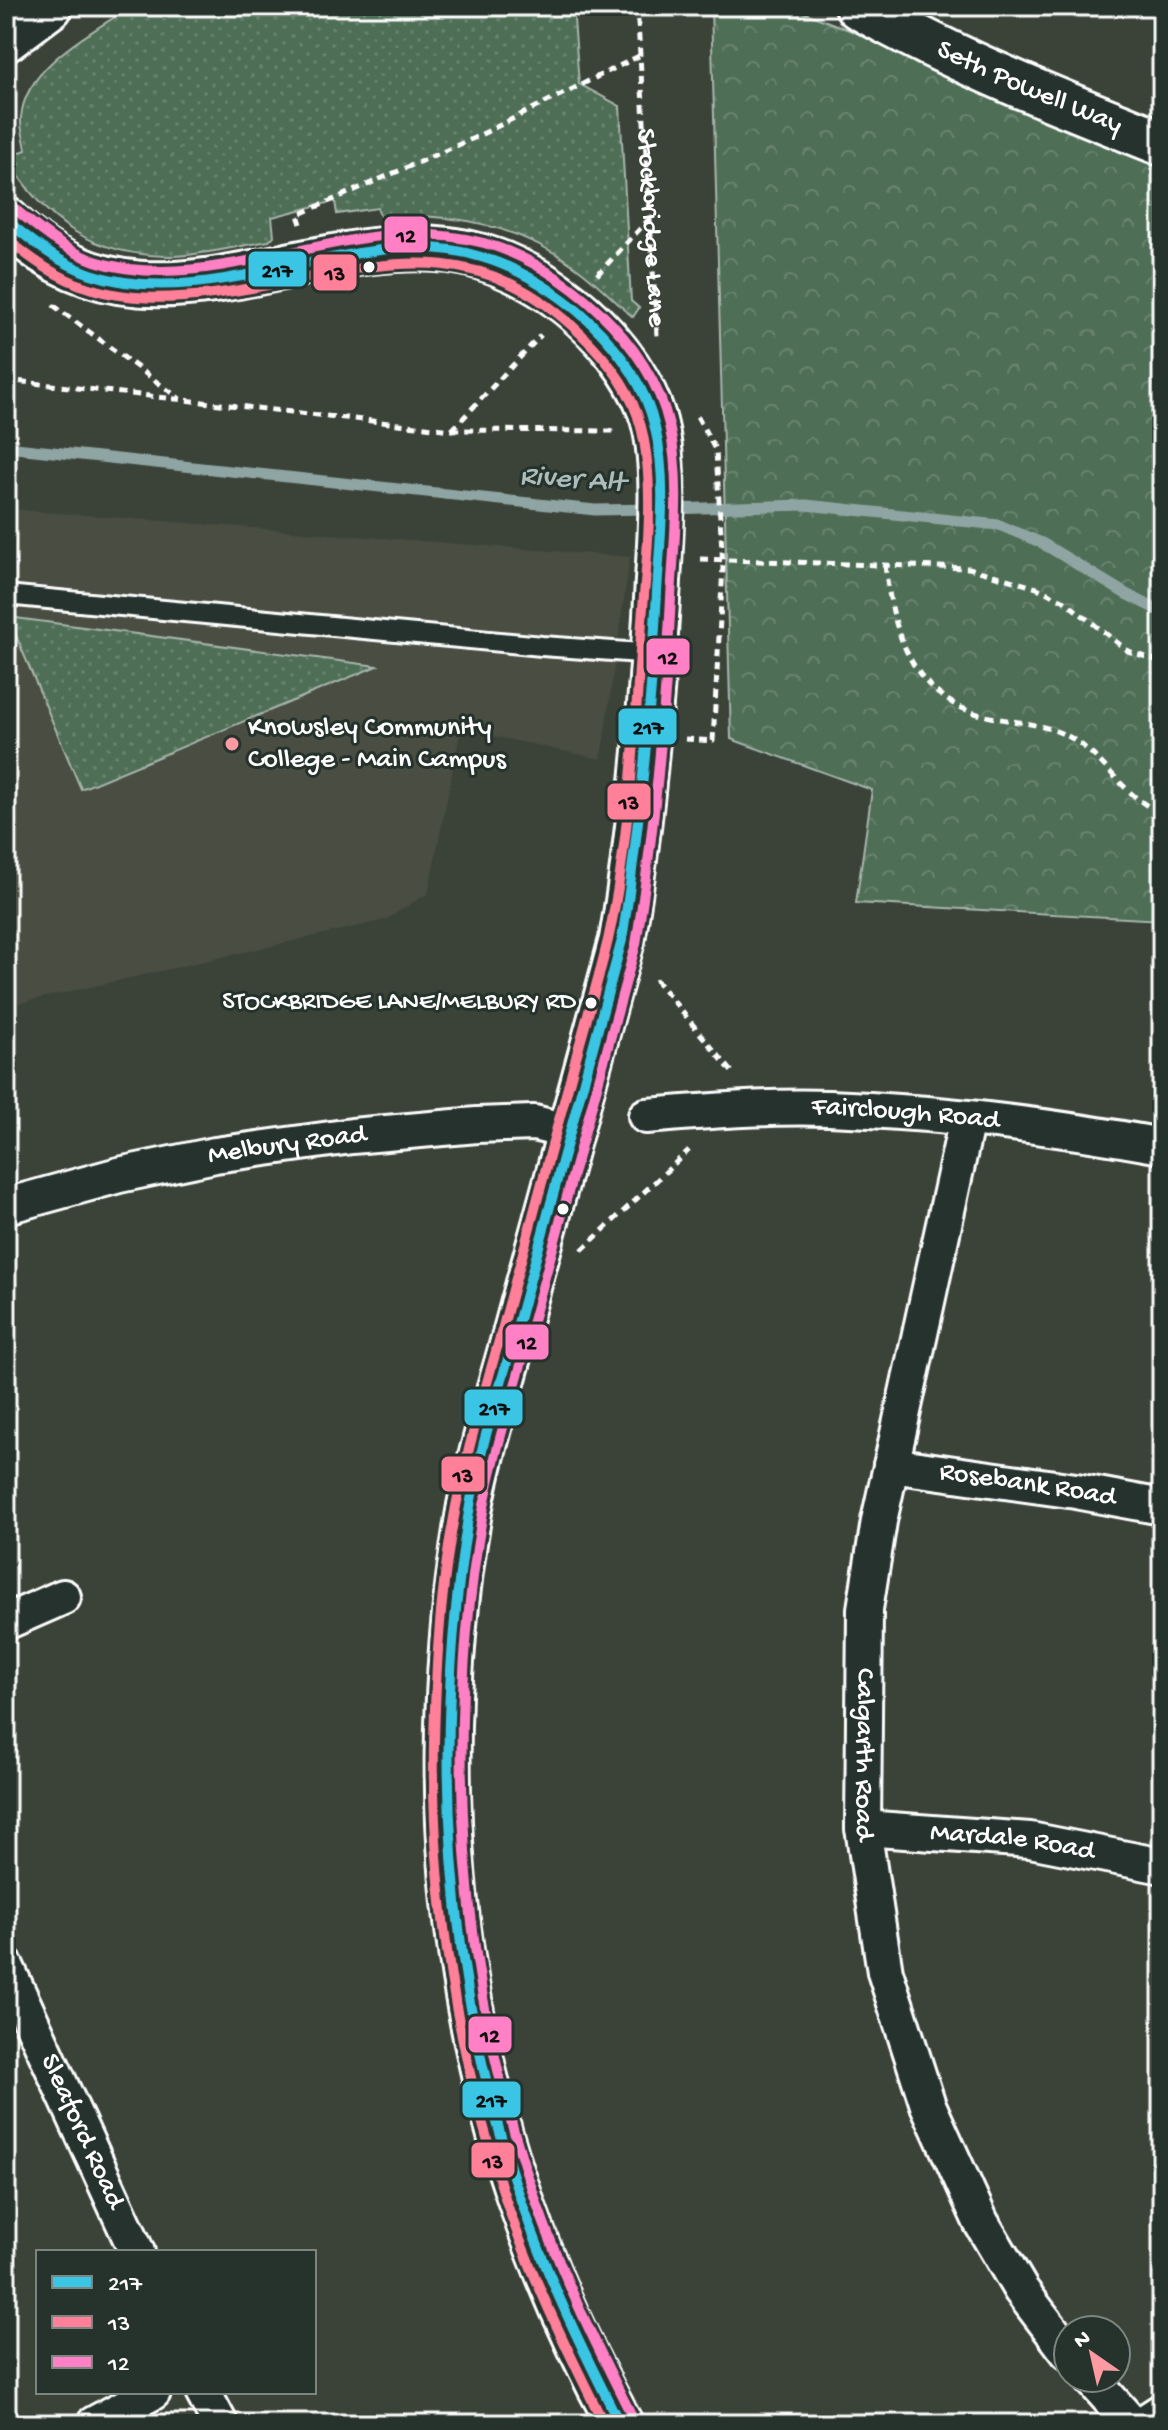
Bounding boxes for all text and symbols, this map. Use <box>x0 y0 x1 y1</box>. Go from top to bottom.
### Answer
street label: Seth Powell Way <box>931 33 1127 142</box>
street label: Stockbridge Lane <box>628 127 673 328</box>
line badge: 12 <box>383 215 429 254</box>
text: 12 <box>395 225 416 251</box>
line badge: 217 <box>247 250 308 288</box>
line badge: 13 <box>312 253 358 292</box>
unlabelled marker <box>361 259 377 275</box>
text: 217 <box>261 260 294 286</box>
text: 13 <box>324 263 345 289</box>
water label: River Alt <box>518 460 630 502</box>
line badge: 12 <box>645 637 691 676</box>
text: 12 <box>657 647 678 673</box>
line badge: 217 <box>617 707 678 746</box>
place label: Knowsley Community College - Main Campus <box>248 712 506 777</box>
text: 217 <box>632 717 665 743</box>
marker: Knowsley Community College - Main Campus <box>223 735 241 753</box>
line badge: 13 <box>606 782 652 821</box>
text: 13 <box>618 792 639 818</box>
place label: STOCKBRIDGE LANE/MELBURY RD <box>222 988 576 1019</box>
marker: STOCKBRIDGE LANE/MELBURY RD <box>583 995 599 1011</box>
street label: Fairclough Road <box>810 1091 1004 1138</box>
street label: Melbury Road <box>206 1118 370 1172</box>
unlabelled marker <box>555 1201 571 1217</box>
line badge: 12 <box>504 1323 550 1361</box>
text: 12 <box>516 1332 537 1358</box>
line badge: 217 <box>463 1388 524 1427</box>
text: 217 <box>478 1398 511 1424</box>
line badge: 13 <box>440 1455 486 1493</box>
street label: Rosebank Road <box>937 1455 1121 1515</box>
text: 13 <box>452 1465 473 1491</box>
street label: Calgarth Road <box>846 1668 882 1846</box>
street label: Mardale Road <box>929 1816 1100 1869</box>
line badge: 12 <box>467 2015 513 2054</box>
text: 12 <box>479 2025 500 2051</box>
street label: Sleaford Road <box>32 2049 133 2216</box>
line badge: 217 <box>461 2080 522 2119</box>
text: 217 <box>475 2090 508 2116</box>
line badge: 13 <box>470 2141 516 2179</box>
text: 13 <box>482 2151 503 2177</box>
legend <box>36 2250 316 2394</box>
text: 217 <box>108 2271 142 2300</box>
text: 13 <box>107 2311 130 2340</box>
north arrow <box>1052 2314 1132 2394</box>
text: N <box>1070 2326 1096 2356</box>
text: 12 <box>107 2351 130 2380</box>

